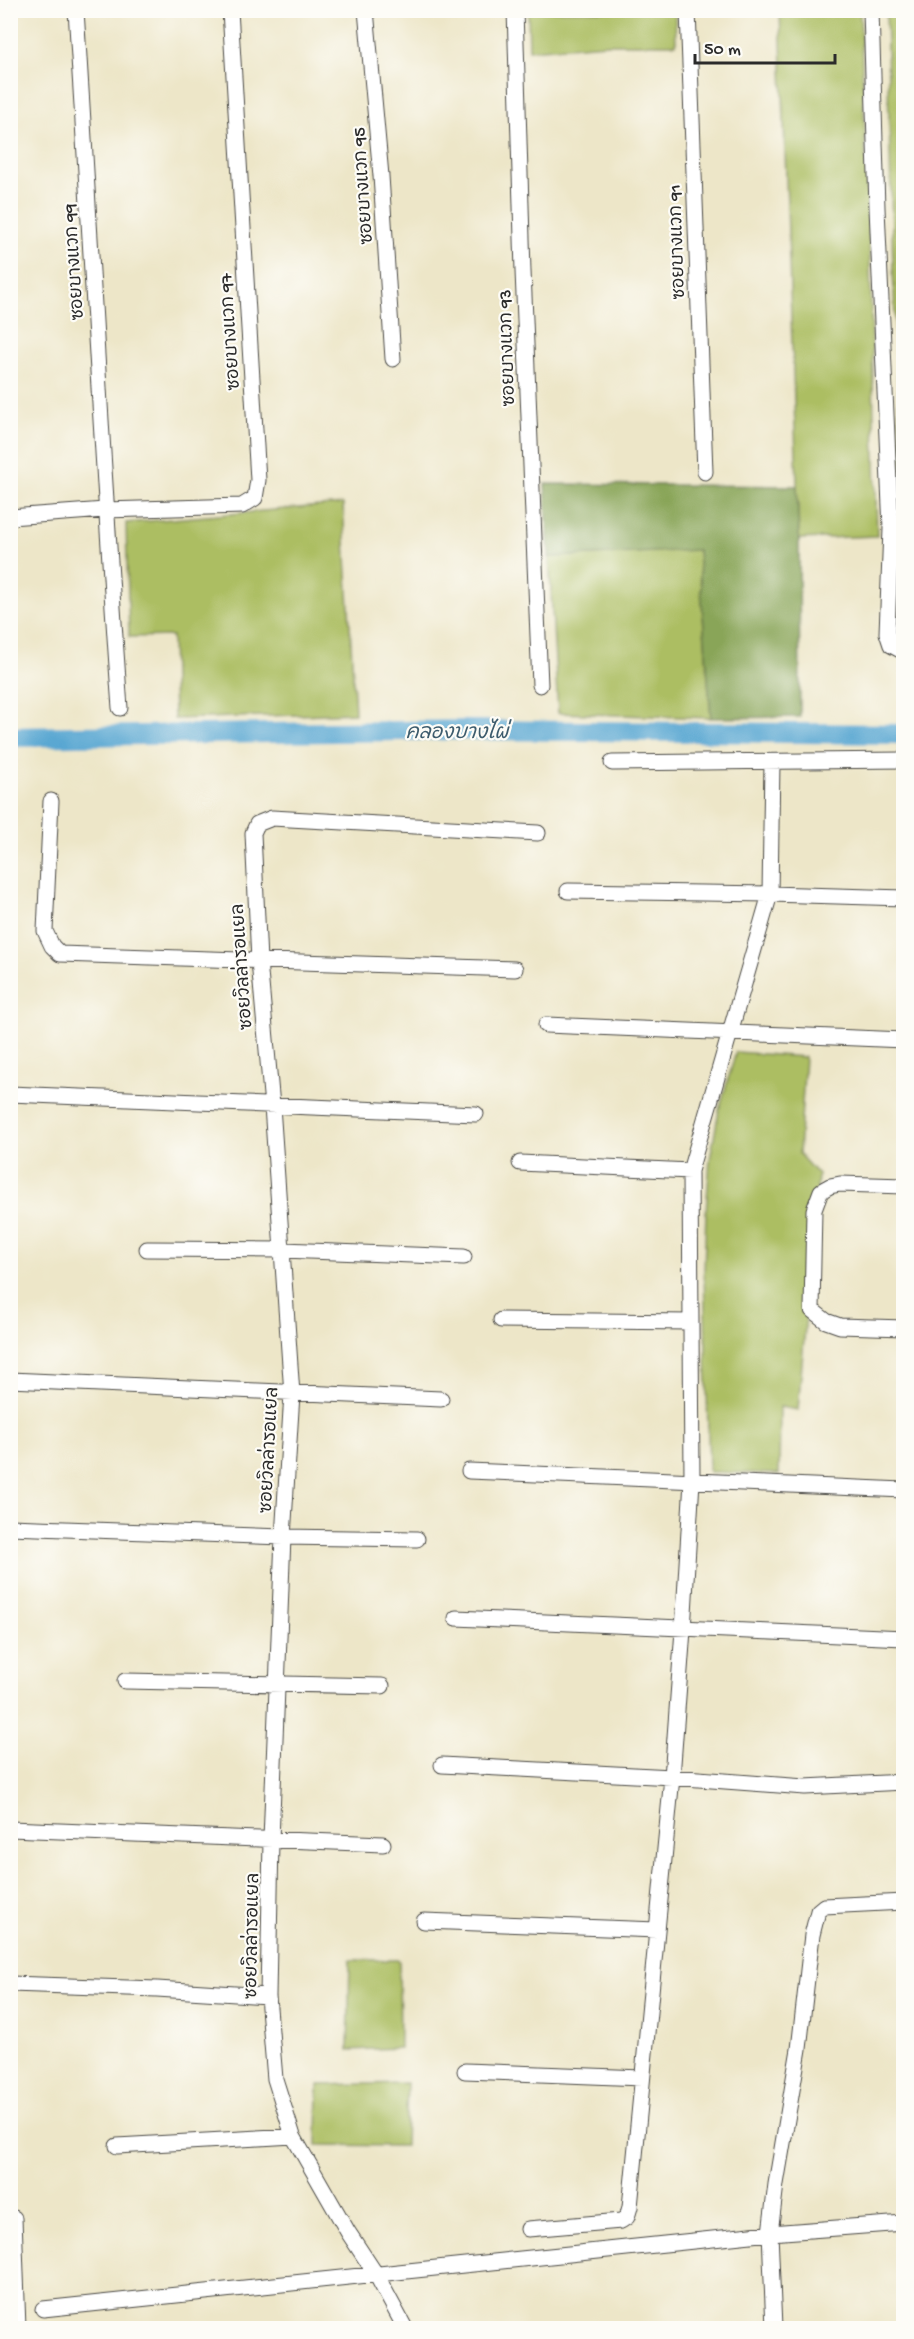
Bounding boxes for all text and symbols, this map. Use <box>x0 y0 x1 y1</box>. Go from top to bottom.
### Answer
scale bar <box>695 27 834 65</box>
text: 50 m <box>704 40 741 61</box>
street label: ซอยบางแวก 95 <box>350 127 379 245</box>
street label: ซอยบางแวก 91 <box>666 184 691 300</box>
street label: ซอยบางแวก 99 <box>61 203 90 321</box>
street label: ซอยบางแวก 97 <box>217 272 246 391</box>
street label: ซอยบางแวก 93 <box>496 289 521 407</box>
water label: คลองบางไผ่ <box>406 718 512 746</box>
street label: ซอยวิลล่ารอแยล <box>225 903 258 1031</box>
street label: ซอยวิลล่ารอแยล <box>253 1386 284 1514</box>
street label: ซอยวิลล่ารอแยล <box>238 1873 265 1999</box>

